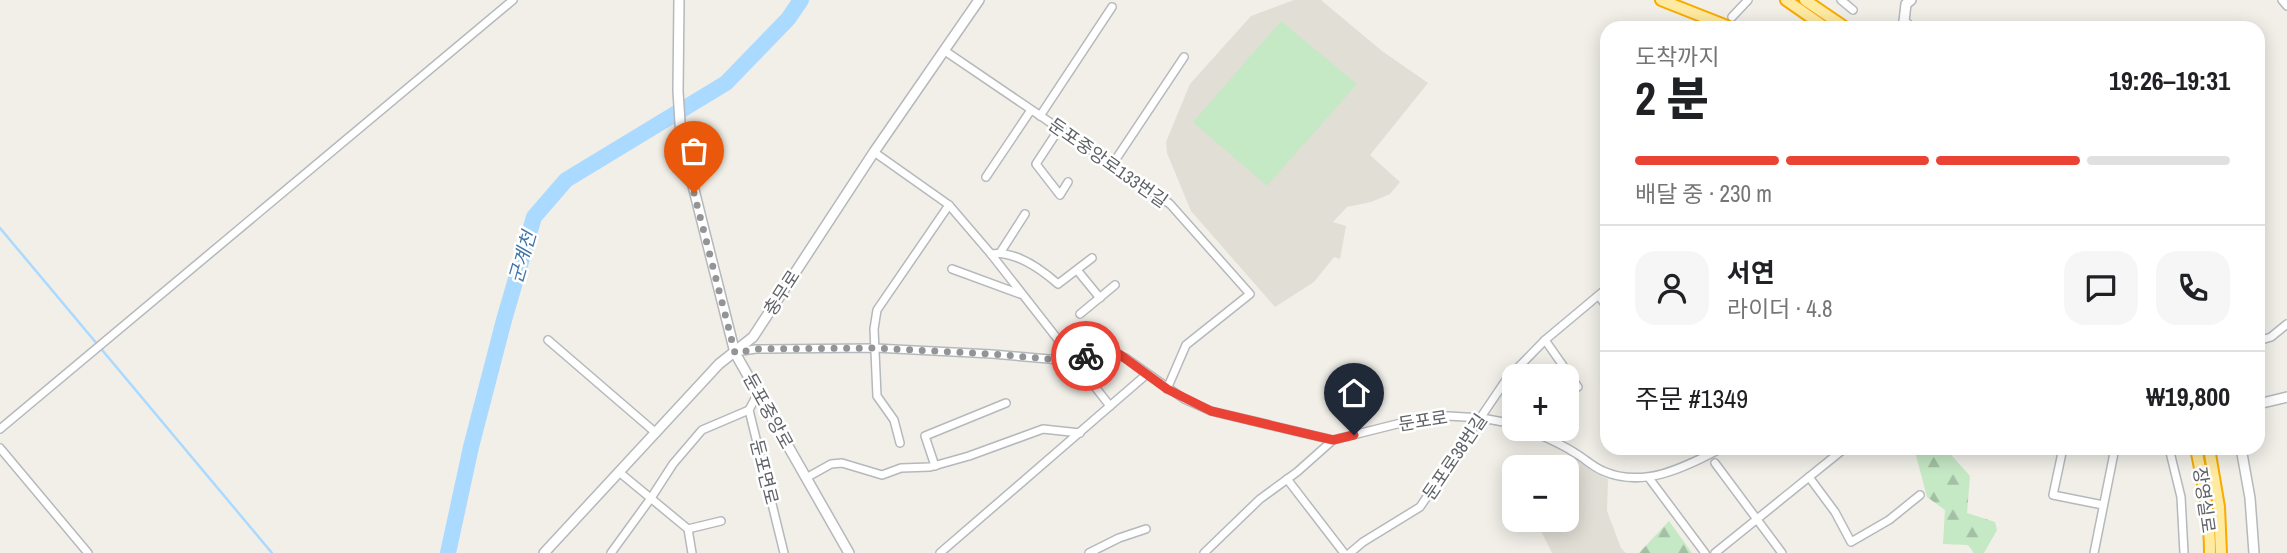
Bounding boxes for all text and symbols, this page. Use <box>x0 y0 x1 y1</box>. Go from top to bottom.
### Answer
text: 도착까지 <box>1635 41 1720 72</box>
text: 19:26–19:31 <box>2109 63 2230 98</box>
text: 2 분 <box>1635 67 1709 129</box>
street label: 둔포중앙로133번길 <box>1044 112 1173 213</box>
pin <box>664 121 724 193</box>
icon: bag <box>675 132 713 170</box>
text: 배달 중 · 230 m <box>1635 178 1772 209</box>
water label: 군계천 <box>502 227 542 286</box>
button: person <box>1635 251 1709 325</box>
button: chat <box>2064 251 2138 325</box>
button: phone <box>2156 251 2230 325</box>
text: 서연 <box>1727 255 1775 290</box>
street label: 충무로 <box>758 265 806 320</box>
text: 라이더 · 4.8 <box>1727 293 1832 324</box>
courier <box>1051 321 1121 391</box>
icon: bike <box>1067 337 1105 375</box>
pin <box>1324 363 1384 435</box>
map controls <box>1502 364 1579 532</box>
button: + <box>1502 364 1579 441</box>
street label: 둔포중앙로 <box>737 368 799 453</box>
icon: home <box>1335 374 1373 412</box>
text: ₩19,800 <box>2146 379 2230 414</box>
text: 주문 #1349 <box>1635 381 1748 416</box>
street label: 둔포로 <box>1396 404 1449 437</box>
street label: 둔포로38번길 <box>1416 409 1493 505</box>
street label: 둔포면로 <box>744 437 785 507</box>
button: − <box>1502 455 1579 532</box>
street label: 장영실로 <box>2188 465 2221 534</box>

